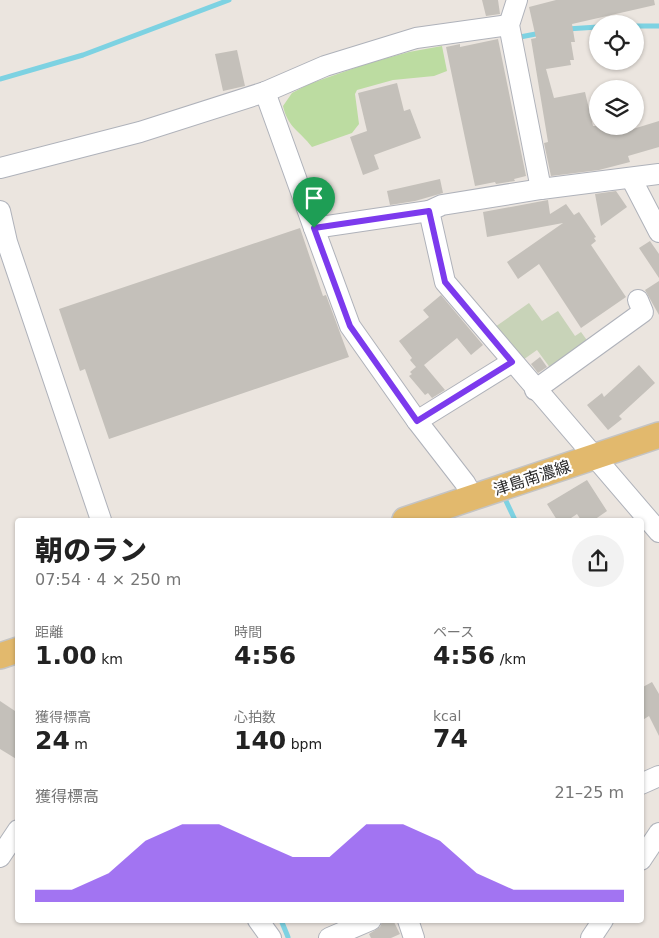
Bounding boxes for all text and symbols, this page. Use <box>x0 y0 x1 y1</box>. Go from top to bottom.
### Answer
map controls <box>589 15 644 135</box>
button: locate <box>589 15 644 70</box>
button: layers <box>589 80 644 135</box>
pin <box>293 177 335 228</box>
icon: arrive <box>300 184 328 212</box>
street label: 津島南濃線 <box>491 457 573 499</box>
text: 朝のラン <box>35 534 147 567</box>
button: share <box>572 535 624 587</box>
text: 07:54 · 4 × 250 m <box>35 570 181 589</box>
text: 距離 <box>35 624 63 640</box>
text: 時間 <box>234 624 262 640</box>
text: ペース <box>433 624 474 640</box>
text: 1.00 <box>35 641 97 670</box>
text: 4:56 <box>234 641 296 670</box>
text: 4:56 <box>433 641 495 670</box>
text: km <box>97 651 123 667</box>
text: /km <box>495 651 526 667</box>
text: kcal <box>433 708 461 724</box>
text: 獲得標高 <box>35 709 91 725</box>
text: 心拍数 <box>234 709 276 725</box>
text: 74 <box>433 724 468 753</box>
text: 24 <box>35 726 70 755</box>
text: 140 <box>234 726 286 755</box>
text: m <box>70 736 88 752</box>
text: bpm <box>286 736 322 752</box>
text: 21–25 m <box>555 783 624 802</box>
text: 獲得標高 <box>35 787 99 806</box>

